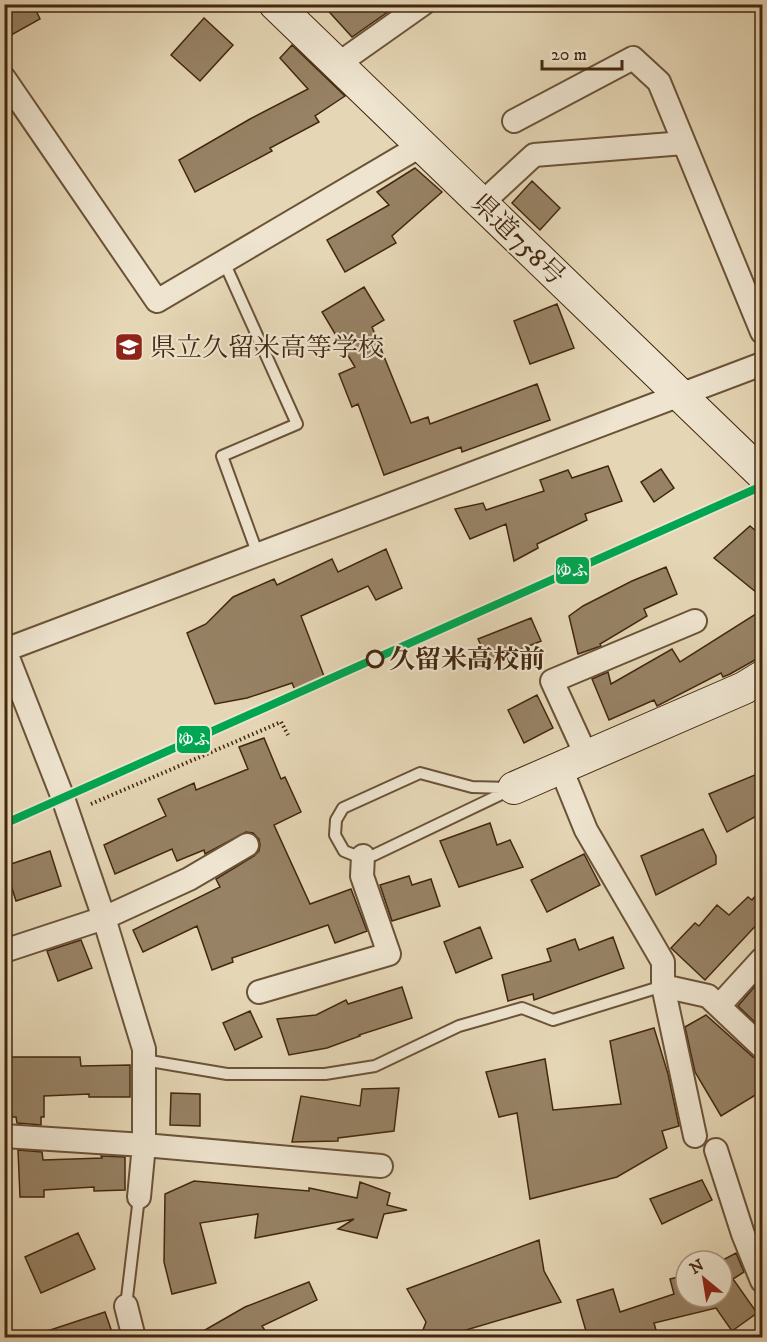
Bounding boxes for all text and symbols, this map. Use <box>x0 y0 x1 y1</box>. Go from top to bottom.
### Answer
scale bar <box>542 33 622 71</box>
text: 20 m <box>551 44 587 66</box>
street label: 県道758号 <box>464 187 572 293</box>
school or university icon: 県立久留米高等学校 <box>113 331 145 363</box>
place label: 県立久留米高等学校 <box>150 332 384 365</box>
line badge: ゆふ <box>555 556 590 585</box>
text: ゆふ <box>556 561 588 581</box>
place label: 久留米高校前 <box>389 644 545 677</box>
marker: 久留米高校前 <box>366 650 384 668</box>
line badge: ゆふ <box>176 725 211 754</box>
text: ゆふ <box>178 730 210 750</box>
north arrow <box>674 1249 734 1309</box>
text: N <box>686 1255 708 1279</box>

